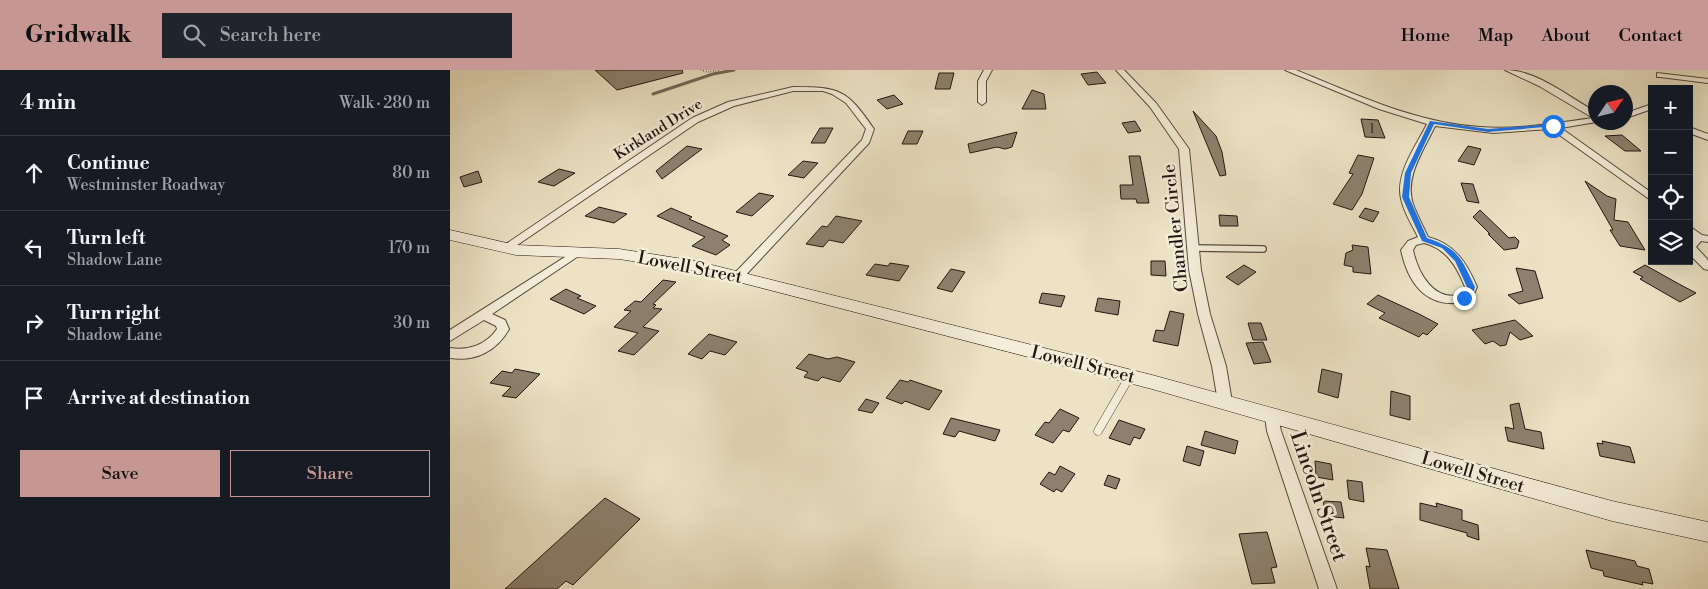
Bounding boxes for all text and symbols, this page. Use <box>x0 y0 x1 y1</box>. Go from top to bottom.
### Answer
search box <box>162 13 512 58</box>
text: Gridwalk <box>25 20 132 50</box>
icon: search <box>180 21 208 49</box>
text: Search here <box>220 23 321 47</box>
text: Home <box>1401 24 1450 47</box>
text: Map <box>1478 24 1514 47</box>
text: About <box>1542 24 1591 47</box>
text: Contact <box>1619 24 1683 47</box>
north arrow <box>1588 85 1633 130</box>
map controls <box>1648 85 1693 265</box>
button: + <box>1648 85 1693 130</box>
text: 4 min <box>20 90 76 116</box>
text: Walk · 280 m <box>339 93 430 113</box>
street label: Kirkland Drive <box>610 95 706 164</box>
route start <box>1542 115 1565 138</box>
house number: 1 <box>1369 122 1375 137</box>
button: − <box>1648 130 1693 175</box>
text: Continue <box>67 151 150 175</box>
icon: ahead <box>20 159 48 187</box>
text: 80 m <box>392 163 430 183</box>
street label: Chandler Circle <box>1157 163 1194 293</box>
text: Westminster Roadway <box>67 175 225 195</box>
button: locate <box>1648 175 1693 220</box>
button: layers <box>1648 220 1693 265</box>
text: Turn left <box>67 226 146 250</box>
icon: left <box>20 234 48 262</box>
text: 170 m <box>388 238 430 258</box>
street label: Lowell Street <box>635 246 745 289</box>
text: Shadow Lane <box>67 250 162 270</box>
route end <box>1453 287 1476 310</box>
text: Turn right <box>67 301 160 325</box>
icon: right <box>20 309 48 337</box>
text: 30 m <box>393 313 430 333</box>
text: Shadow Lane <box>67 325 162 345</box>
street label: Lowell Street <box>1028 340 1138 389</box>
icon: arrive <box>20 384 48 412</box>
text: Arrive at destination <box>67 386 250 410</box>
street label: Lincoln Street <box>1284 428 1353 565</box>
street label: Lowell Street <box>1419 447 1528 498</box>
button: Save <box>20 450 220 497</box>
button: Share <box>230 450 430 497</box>

